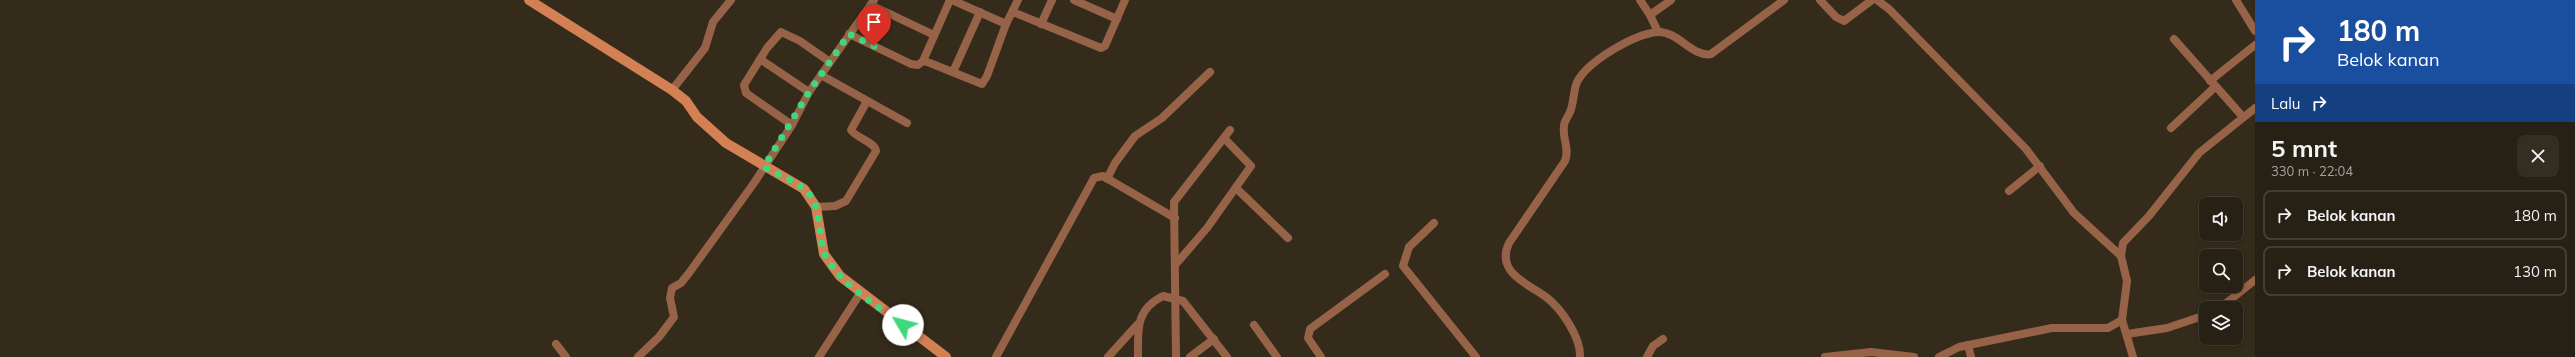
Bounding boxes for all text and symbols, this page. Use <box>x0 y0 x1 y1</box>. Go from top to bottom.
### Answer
pin <box>857 5 891 46</box>
icon: arrive <box>863 11 885 33</box>
text: 180 m <box>2337 13 2420 48</box>
icon: right <box>2271 16 2323 68</box>
text: Belok kanan <box>2337 48 2439 71</box>
icon: right <box>2308 92 2330 114</box>
text: Lalu <box>2271 94 2300 113</box>
text: 5 mnt <box>2271 133 2337 163</box>
button: close <box>2517 135 2559 177</box>
text: 330 m · 22:04 <box>2271 163 2353 179</box>
map controls <box>2199 197 2243 345</box>
button: sound <box>2199 197 2243 241</box>
icon: right <box>2273 204 2295 226</box>
text: Belok kanan <box>2307 206 2396 225</box>
text: 180 m <box>2513 206 2557 225</box>
button: search <box>2199 249 2243 293</box>
icon: right <box>2273 260 2295 282</box>
text: Belok kanan <box>2307 262 2396 281</box>
text: 130 m <box>2513 262 2557 281</box>
button: layers <box>2199 301 2243 345</box>
position arrow <box>882 304 924 346</box>

